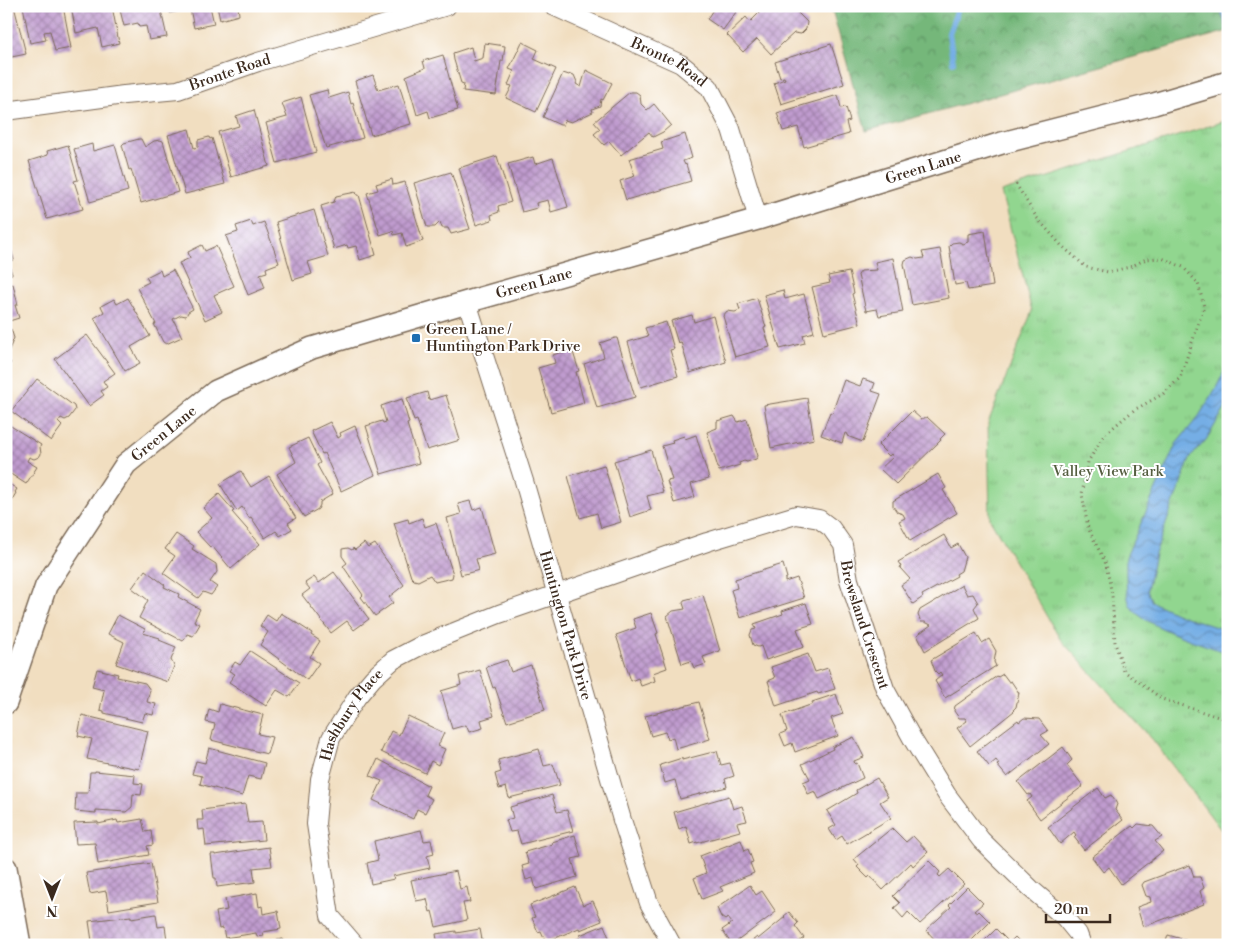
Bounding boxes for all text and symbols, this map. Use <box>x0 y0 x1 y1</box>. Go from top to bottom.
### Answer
street label: Bronte Road <box>627 33 711 92</box>
street label: Bronte Road <box>186 50 273 96</box>
street label: Green Lane <box>883 147 964 189</box>
street label: Green Lane <box>494 263 575 303</box>
place label: Green Lane / Huntington Park Drive <box>426 320 581 356</box>
marker: Green Lane / Huntington Park Drive <box>410 332 422 344</box>
street label: Green Lane <box>127 402 200 466</box>
park label: Valley View Park <box>1052 462 1165 481</box>
street label: Huntington Park Drive <box>535 548 596 702</box>
street label: Brewsland Crescent <box>836 558 894 693</box>
street label: Hashbury Place <box>316 664 387 763</box>
north arrow <box>28 874 78 924</box>
scale bar <box>1046 891 1110 923</box>
text: 20 m <box>1054 900 1089 919</box>
text: N <box>46 901 58 919</box>

